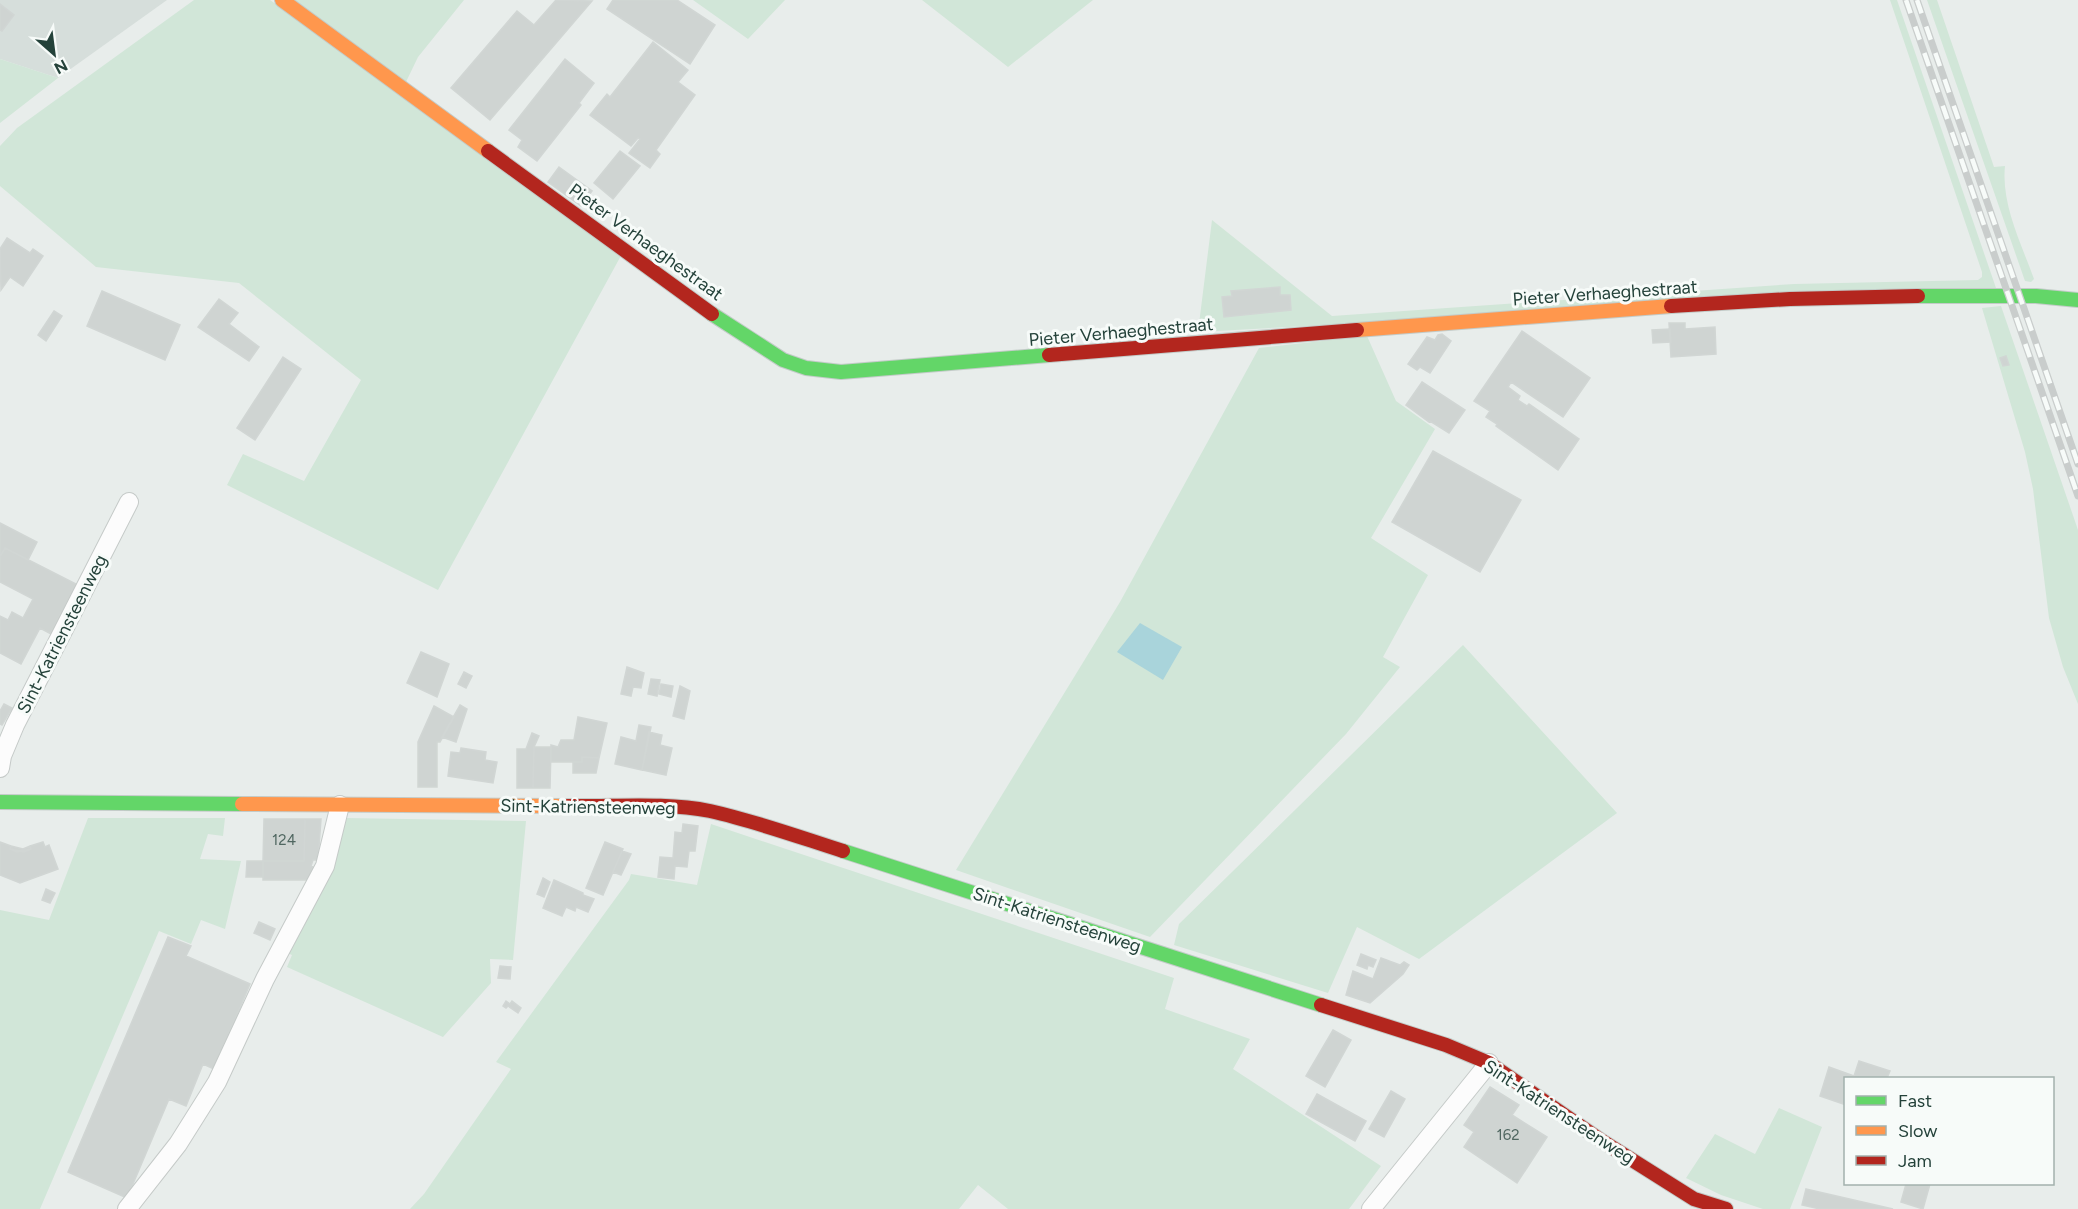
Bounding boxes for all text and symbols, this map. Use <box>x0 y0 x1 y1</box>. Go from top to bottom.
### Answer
north arrow <box>24 24 84 84</box>
text: N <box>51 56 71 78</box>
street label: Pieter Verhaeghestraat <box>565 179 728 305</box>
street label: Pieter Verhaeghestraat <box>1512 276 1698 310</box>
street label: Pieter Verhaeghestraat <box>1028 313 1214 351</box>
street label: Sint-Katriensteenweg <box>12 551 112 717</box>
street label: Sint-Katriensteenweg <box>500 794 676 820</box>
house number: 124 <box>272 831 296 849</box>
street label: Sint-Katriensteenweg <box>970 882 1144 958</box>
street label: Sint-Katriensteenweg <box>1479 1055 1639 1169</box>
legend <box>1844 1077 2054 1185</box>
text: Fast <box>1898 1090 1932 1112</box>
text: Slow <box>1898 1120 1937 1142</box>
house number: 162 <box>1496 1126 1520 1144</box>
text: Jam <box>1898 1150 1932 1172</box>

